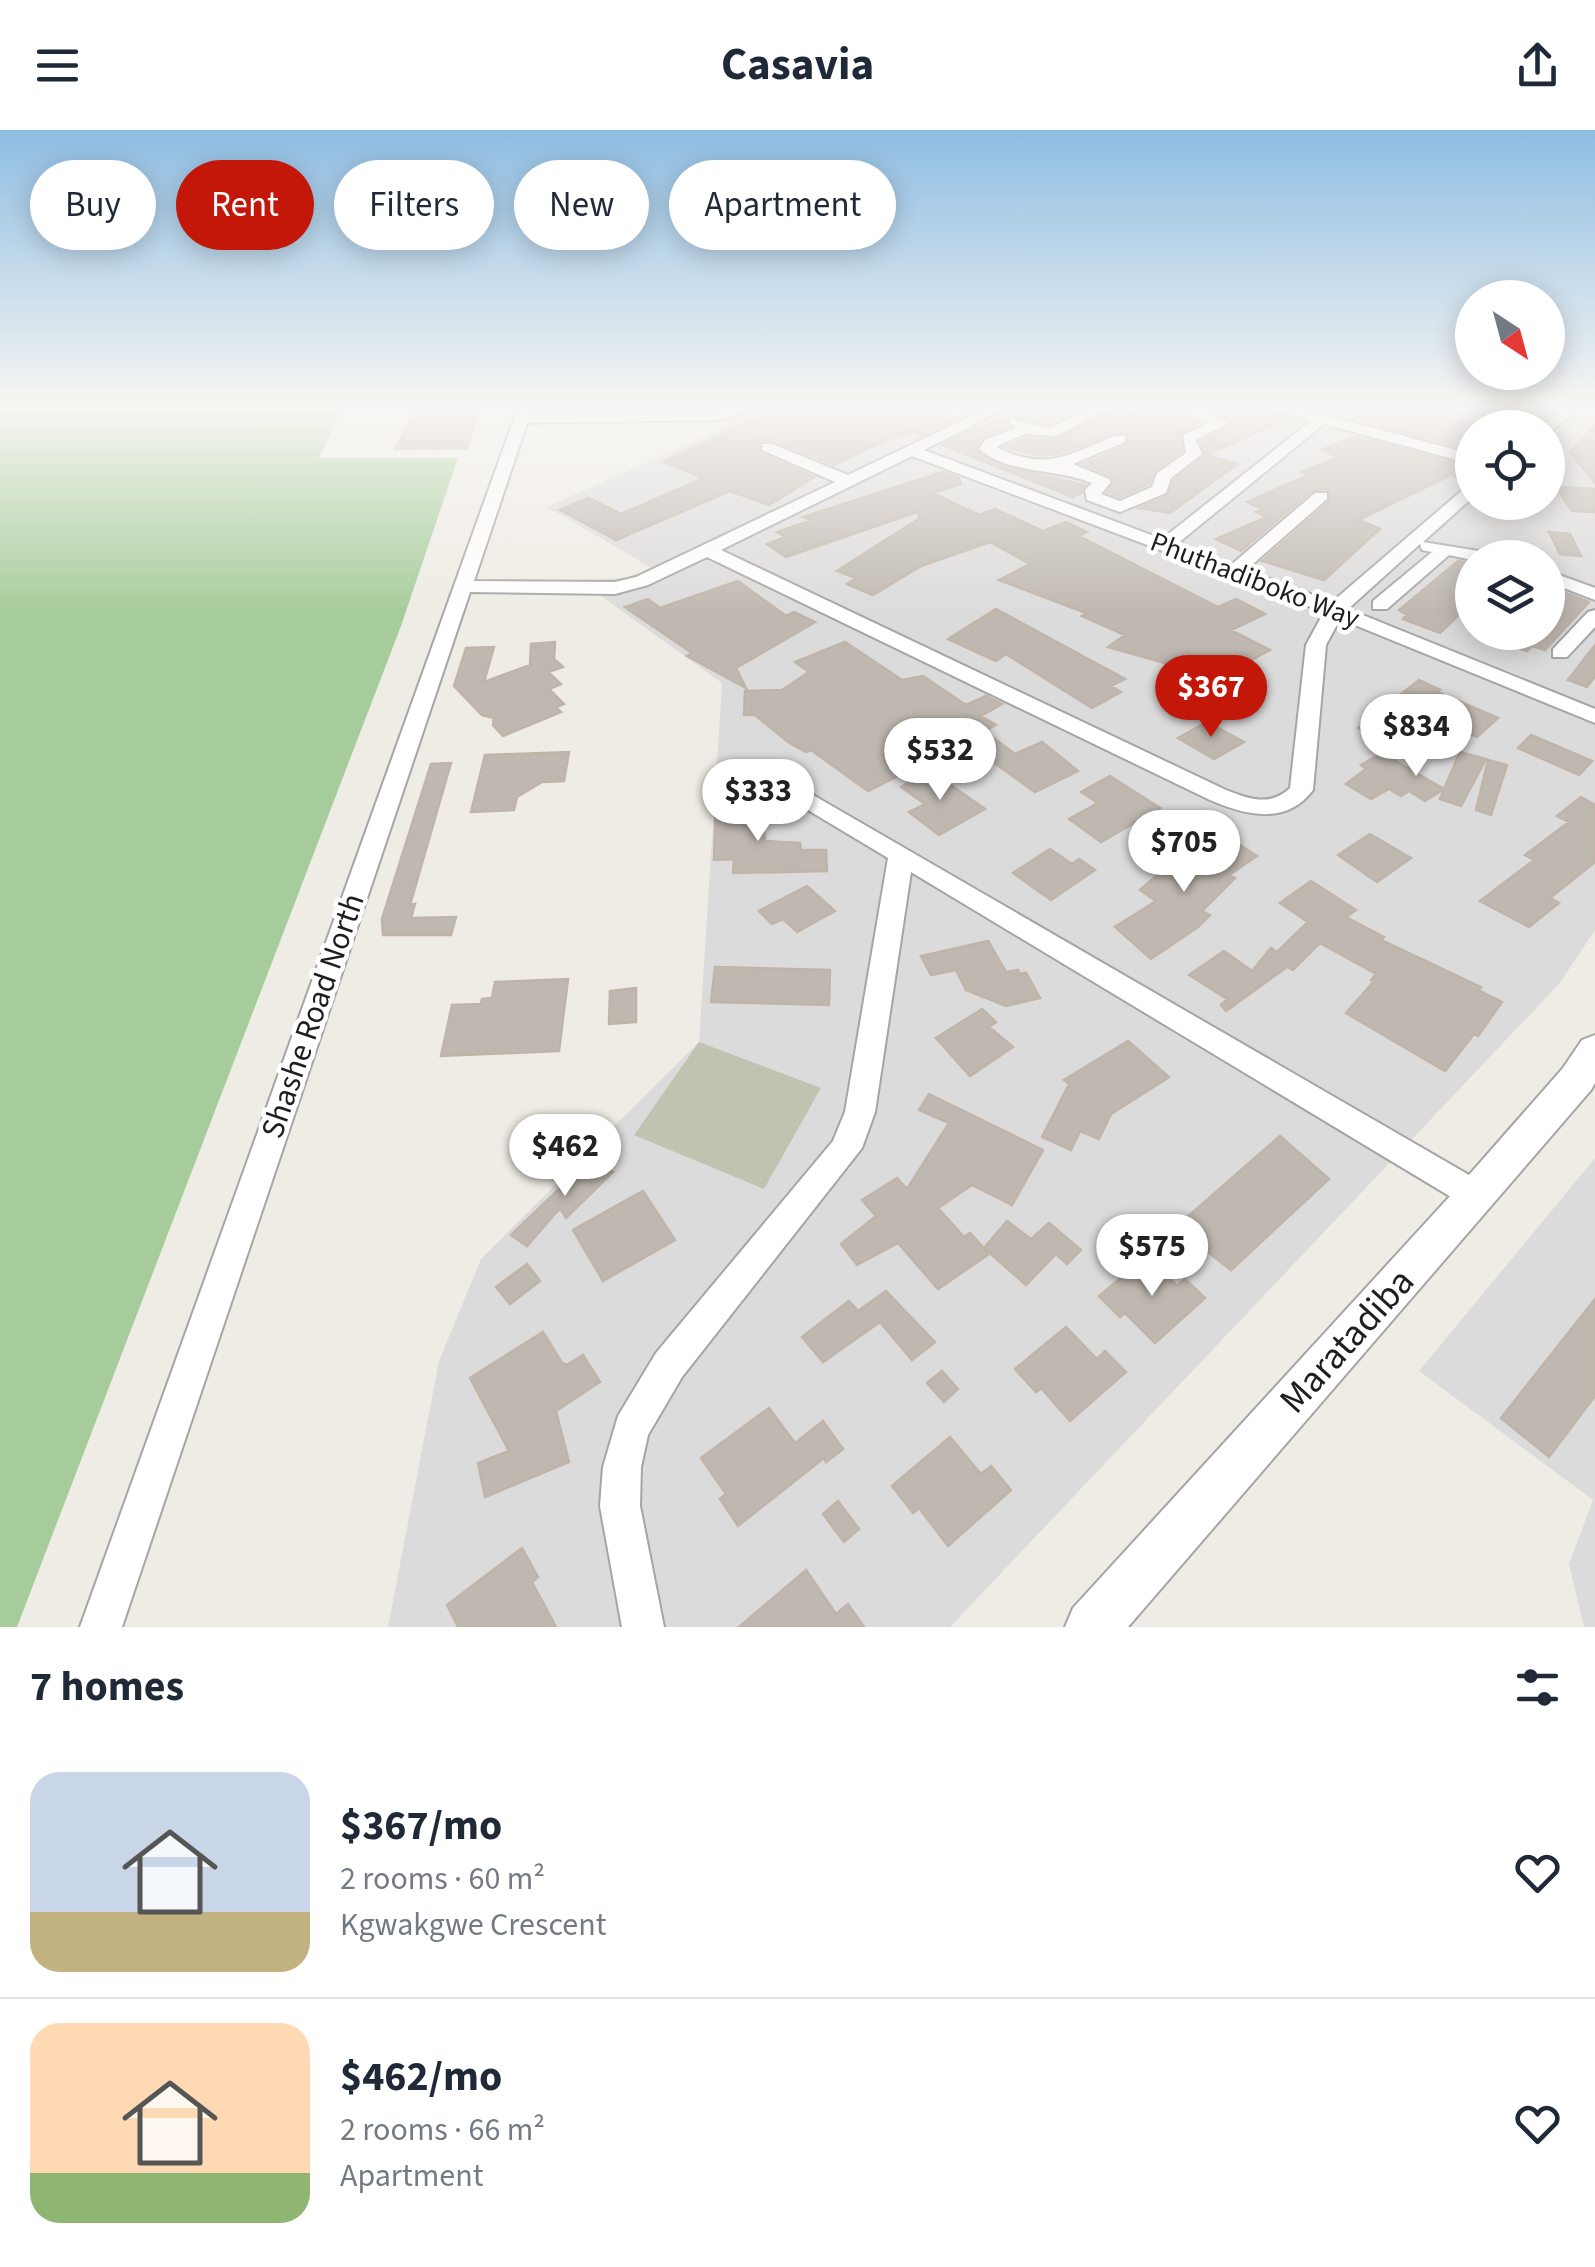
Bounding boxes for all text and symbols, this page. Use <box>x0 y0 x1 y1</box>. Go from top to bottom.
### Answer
text: Casavia <box>721 33 874 97</box>
icon: menu <box>30 38 85 93</box>
icon: share <box>1510 38 1565 93</box>
chip: Buy <box>30 160 156 250</box>
chip: Rent <box>176 160 314 250</box>
chip: Filters <box>334 160 494 250</box>
chip: New <box>514 160 649 250</box>
chip: Apartment <box>669 160 896 250</box>
north arrow <box>1455 280 1565 390</box>
map controls <box>1455 280 1565 650</box>
button: locate <box>1455 410 1565 520</box>
street label: Phuthadiboko Way <box>1145 522 1365 638</box>
button: layers <box>1455 540 1565 650</box>
pin: $367 <box>1152 655 1270 740</box>
text: $367 <box>1177 664 1245 710</box>
pin: $834 <box>1357 694 1475 779</box>
text: $834 <box>1382 703 1450 749</box>
pin: $532 <box>881 718 999 803</box>
text: $532 <box>906 727 974 773</box>
pin: $333 <box>699 759 817 844</box>
text: $333 <box>724 768 792 814</box>
pin: $705 <box>1125 810 1243 895</box>
text: $705 <box>1150 819 1218 865</box>
street label: Shashe Road North <box>250 887 376 1145</box>
pin: $462 <box>506 1114 624 1199</box>
text: $462 <box>531 1123 599 1169</box>
pin: $575 <box>1093 1214 1211 1299</box>
text: $575 <box>1118 1223 1186 1269</box>
street label: Maratadiba <box>1267 1256 1427 1426</box>
text: 7 homes <box>30 1657 184 1717</box>
icon: filters <box>1510 1660 1565 1715</box>
text: $367/mo <box>340 1796 502 1856</box>
icon: home <box>110 1812 230 1932</box>
icon: heart <box>1510 1845 1565 1900</box>
text: 2 rooms · 60 m² <box>340 1856 545 1902</box>
text: Kgwakgwe Crescent <box>340 1902 607 1948</box>
text: $462/mo <box>340 2047 502 2107</box>
icon: home <box>110 2063 230 2183</box>
icon: heart <box>1510 2096 1565 2151</box>
text: 2 rooms · 66 m² <box>340 2107 545 2153</box>
text: Apartment <box>340 2153 483 2199</box>

